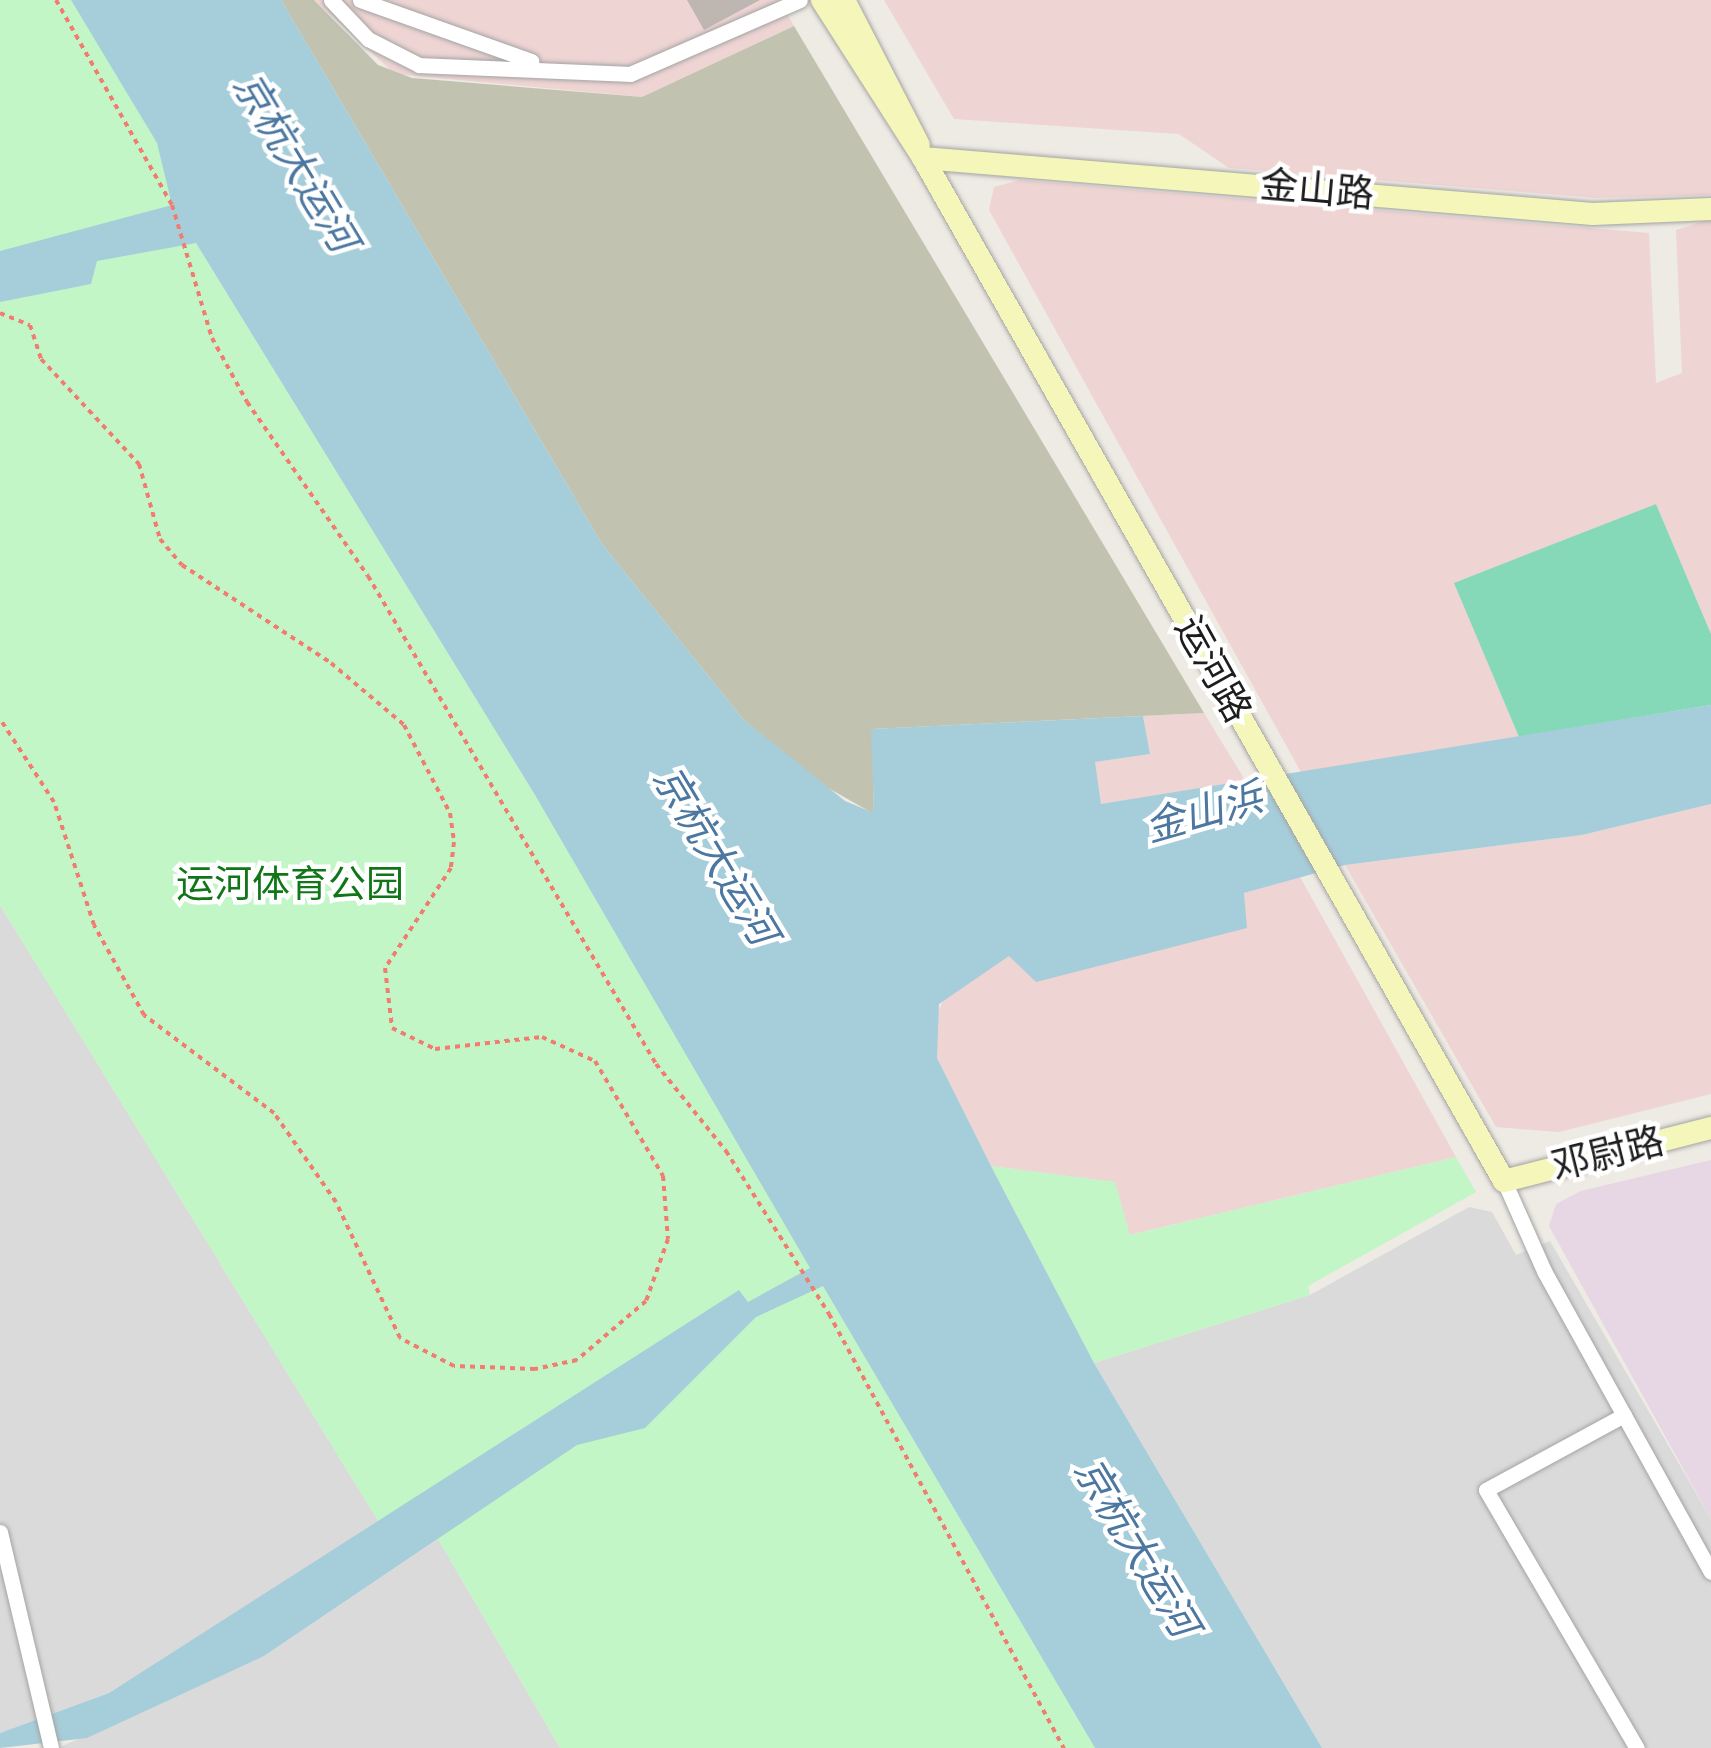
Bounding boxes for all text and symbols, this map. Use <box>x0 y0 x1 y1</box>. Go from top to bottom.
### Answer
water label: 京杭大运河 <box>222 65 366 261</box>
street label: 金山路 <box>1258 163 1376 219</box>
street label: 运河路 <box>1164 609 1260 731</box>
water label: 京杭大运河 <box>642 758 786 954</box>
water label: 金山浜 <box>1140 774 1268 854</box>
park label: 运河体育公园 <box>176 863 404 909</box>
street label: 邓尉路 <box>1547 1119 1669 1191</box>
water label: 京杭大运河 <box>1063 1450 1207 1646</box>

